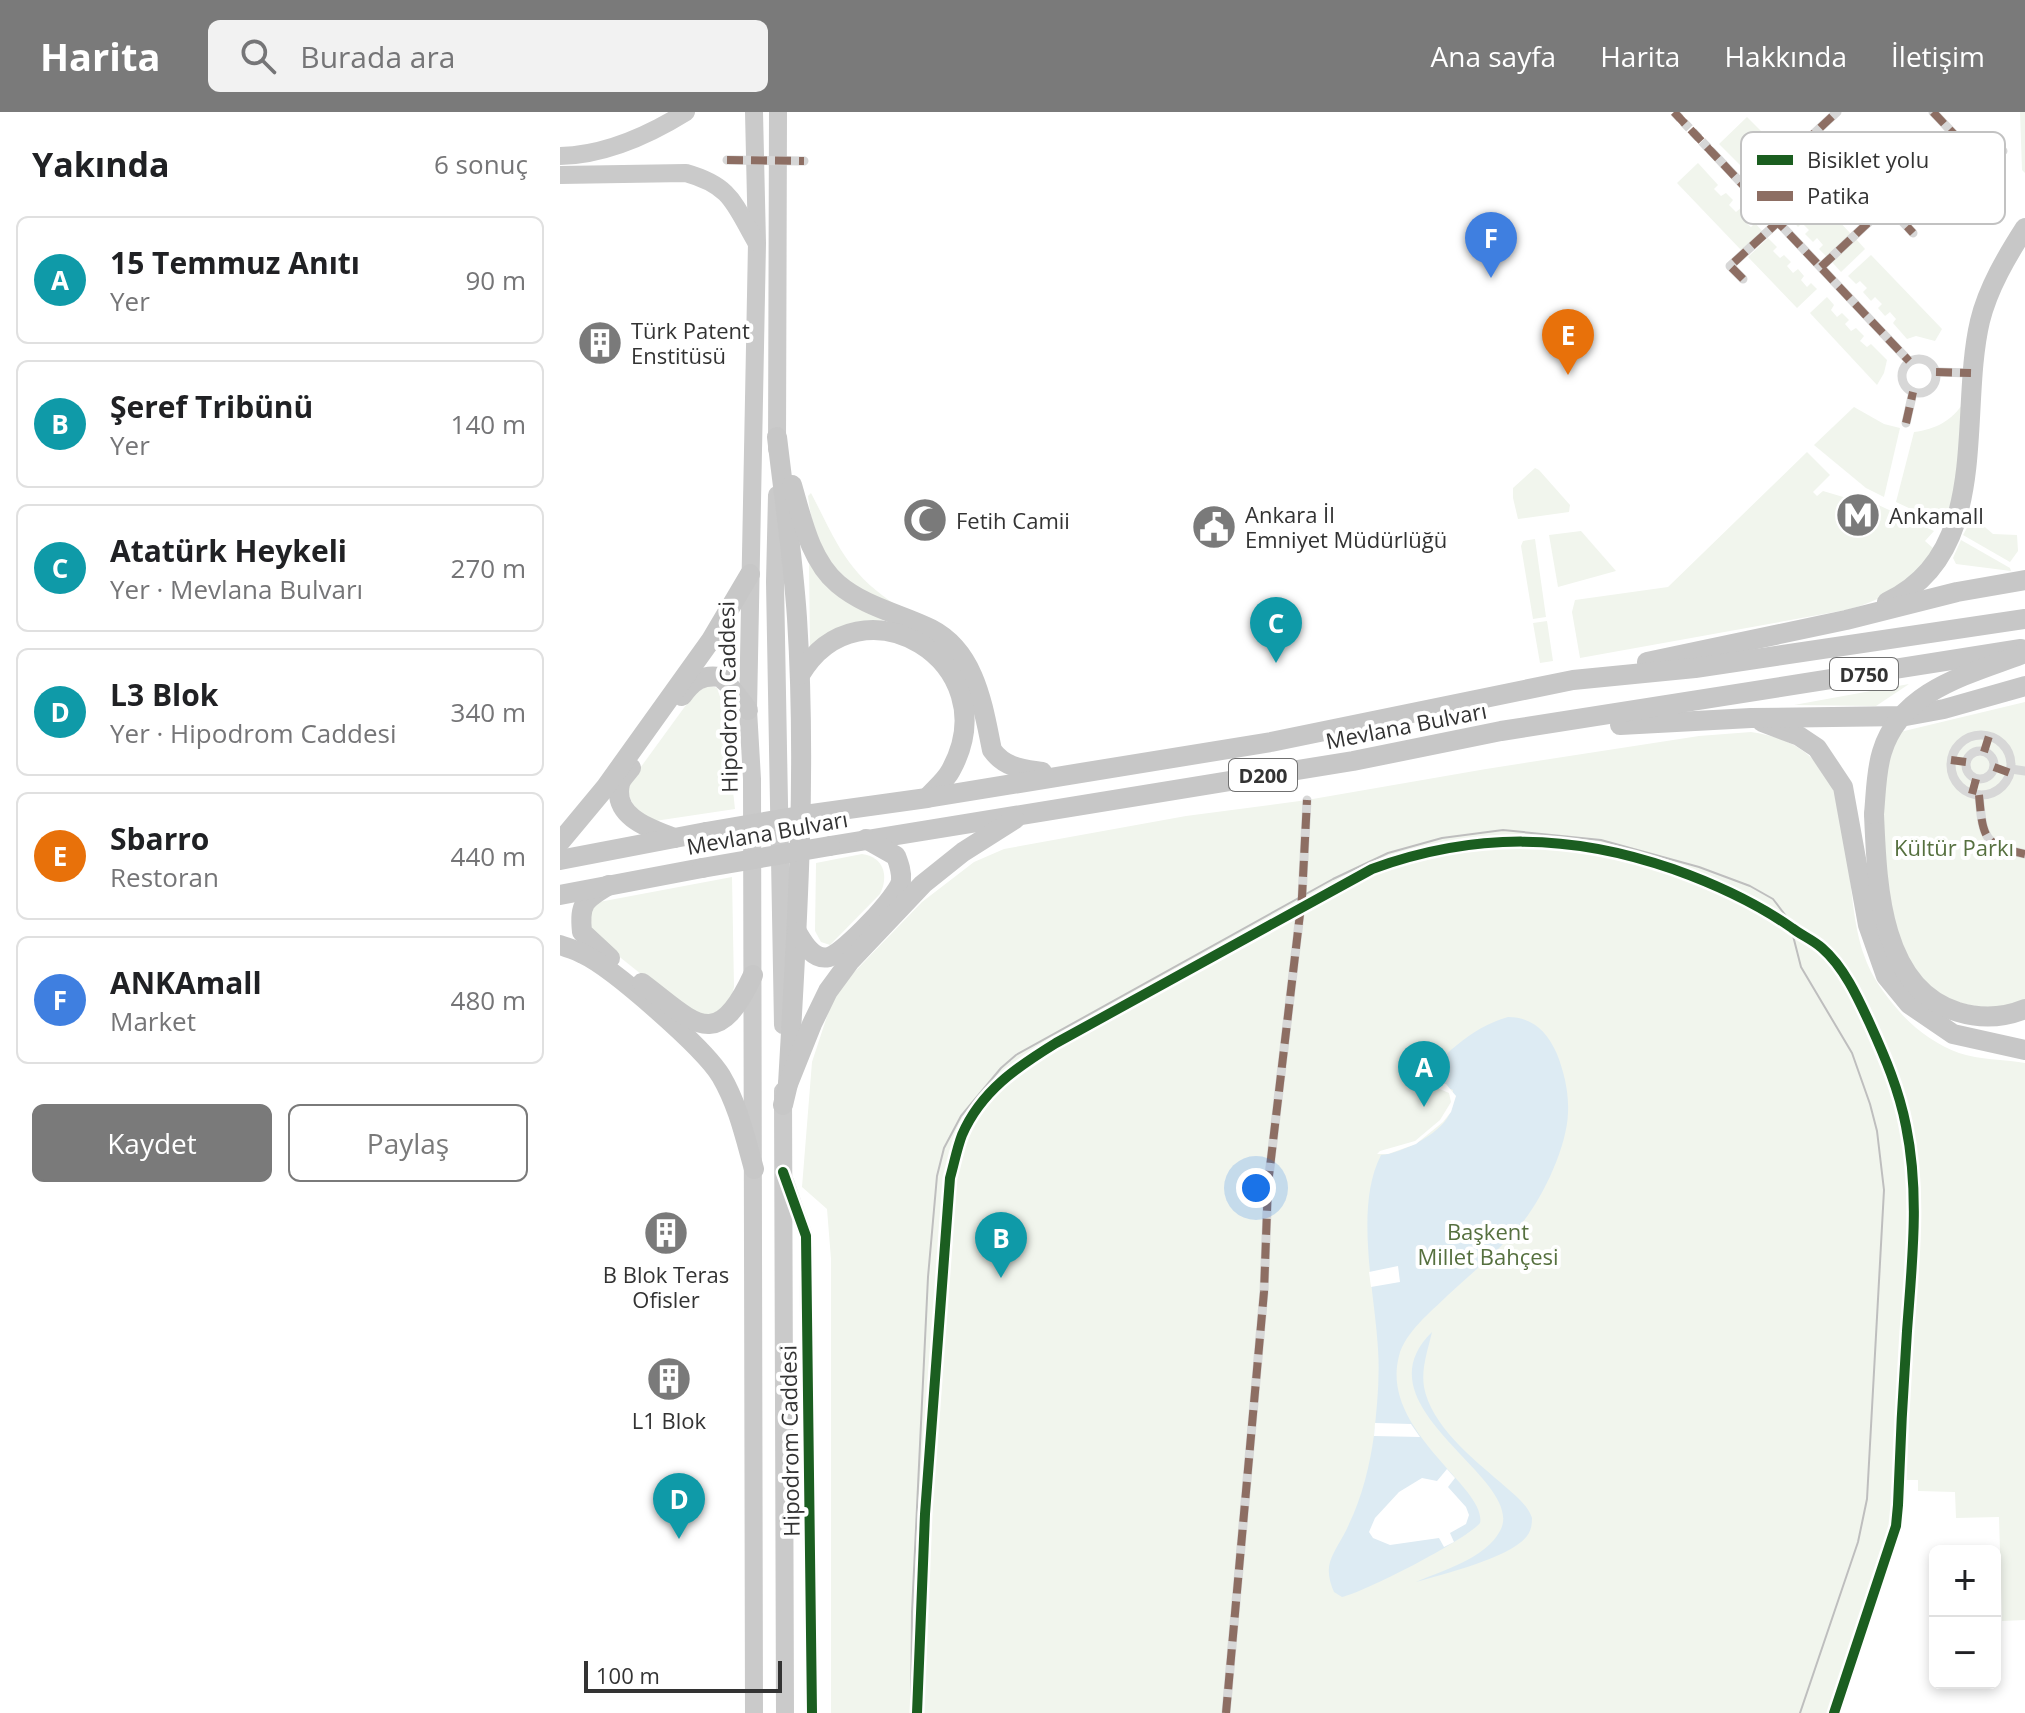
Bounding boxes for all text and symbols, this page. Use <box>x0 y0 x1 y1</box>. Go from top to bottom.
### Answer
search box <box>208 20 768 92</box>
text: Harita <box>40 30 160 82</box>
icon: search <box>236 34 280 78</box>
text: Burada ara <box>300 36 455 77</box>
text: Ana sayfa <box>1431 37 1556 75</box>
text: Harita <box>1600 37 1680 75</box>
text: Hakkında <box>1724 37 1847 75</box>
text: İletişim <box>1891 37 1985 75</box>
legend <box>1741 132 2005 224</box>
text: Yakında <box>32 141 170 187</box>
text: Bisiklet yolu <box>1807 144 1929 174</box>
text: 6 sonuç <box>434 146 528 182</box>
text: Patika <box>1807 180 1870 210</box>
pin: F <box>1465 212 1517 278</box>
text: 15 Temmuz Anıtı <box>110 242 360 283</box>
text: A <box>51 262 69 298</box>
text: 90 m <box>465 262 526 298</box>
text: Yer <box>110 283 150 319</box>
pin: E <box>1542 309 1594 375</box>
place label: Türk Patent Enstitüsü <box>631 315 750 370</box>
building icon: Türk Patent Enstitüsü <box>576 319 624 367</box>
text: Şeref Tribünü <box>110 386 313 427</box>
text: B <box>51 406 69 442</box>
text: 140 m <box>451 406 526 442</box>
text: Yer <box>110 427 150 463</box>
metro station icon: Ankamall <box>1834 491 1882 539</box>
mosque icon: Fetih Camii <box>901 496 949 544</box>
place label: Ankara İl Emniyet Müdürlüğü <box>1245 499 1447 554</box>
place label: Ankamall <box>1889 500 1984 530</box>
public building icon: Ankara İl Emniyet Müdürlüğü <box>1190 503 1238 551</box>
place label: Fetih Camii <box>956 505 1070 535</box>
text: Atatürk Heykeli <box>110 530 347 571</box>
text: C <box>52 550 68 586</box>
text: 270 m <box>451 550 526 586</box>
text: Yer · Mevlana Bulvarı <box>110 571 363 607</box>
pin: C <box>1250 597 1302 663</box>
street label: Hipodrom Caddesi <box>710 601 744 793</box>
road number: D750 <box>1830 658 1898 690</box>
text: L3 Blok <box>110 674 218 715</box>
text: D <box>50 694 70 730</box>
text: 340 m <box>451 694 526 730</box>
street label: Mevlana Bulvarı <box>1323 695 1489 755</box>
text: Yer · Hipodrom Caddesi <box>110 715 397 751</box>
road number: D200 <box>1229 759 1297 791</box>
street label: Mevlana Bulvarı <box>684 803 850 861</box>
text: Sbarro <box>110 818 209 859</box>
park label: Kültür Parkı <box>1894 832 2014 862</box>
text: E <box>53 838 67 874</box>
text: 440 m <box>451 838 526 874</box>
text: Restoran <box>110 859 219 895</box>
text: ANKAmall <box>110 962 262 1003</box>
text: F <box>53 982 67 1018</box>
text: 480 m <box>451 982 526 1018</box>
text: Market <box>110 1003 196 1039</box>
pin: A <box>1398 1041 1450 1107</box>
button: Kaydet <box>32 1104 272 1182</box>
button: Paylaş <box>288 1104 528 1182</box>
your location <box>1236 1168 1276 1208</box>
building icon: B Blok Teras Ofisler <box>642 1209 690 1257</box>
pin: B <box>975 1212 1027 1278</box>
park label: Başkent Millet Bahçesi <box>1417 1216 1559 1271</box>
place label: B Blok Teras Ofisler <box>603 1259 729 1314</box>
street label: Hipodrom Caddesi <box>772 1345 806 1537</box>
building icon: L1 Blok <box>645 1355 693 1403</box>
place label: L1 Blok <box>632 1405 707 1435</box>
pin: D <box>653 1473 705 1539</box>
map controls <box>1929 1545 2001 1689</box>
button: + <box>1929 1545 2001 1617</box>
button: − <box>1929 1617 2001 1689</box>
scale bar <box>584 1657 782 1693</box>
text: 100 m <box>596 1660 660 1690</box>

